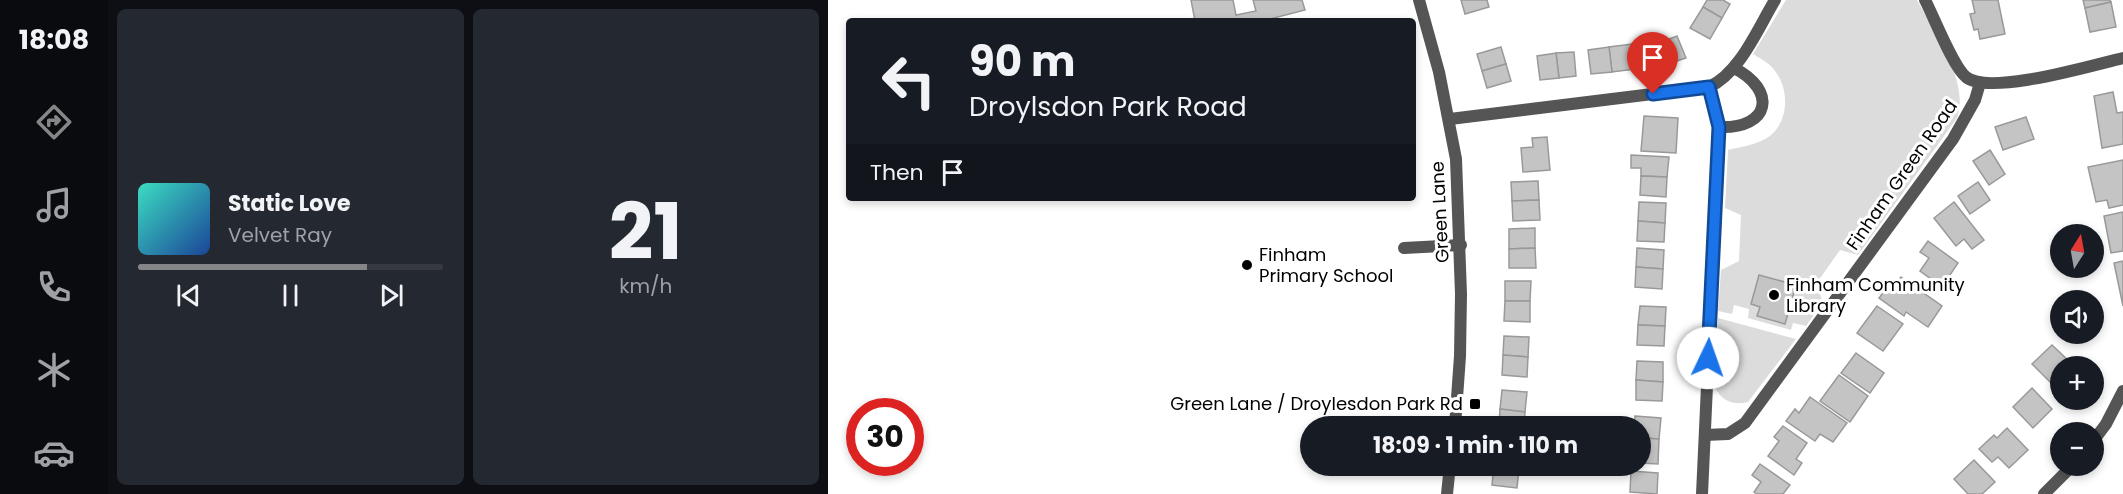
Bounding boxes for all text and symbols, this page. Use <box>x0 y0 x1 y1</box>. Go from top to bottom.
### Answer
text: 18:08 <box>19 21 89 58</box>
text: 90 m <box>969 32 1076 91</box>
pin <box>1627 32 1678 94</box>
icon: arrive <box>1636 41 1669 74</box>
icon: left <box>870 42 948 120</box>
text: Droylsdon Park Road <box>969 88 1247 125</box>
street label: Finham Green Road <box>1840 95 1963 255</box>
icon: directions <box>33 101 75 143</box>
icon: arrive <box>936 156 969 189</box>
text: Then <box>870 157 924 188</box>
street label: Green Lane <box>1424 160 1455 264</box>
text: 21 <box>609 177 683 286</box>
icon: music <box>33 184 75 226</box>
text: Static Love <box>228 188 351 219</box>
text: Velvet Ray <box>228 221 332 249</box>
north arrow <box>2050 224 2104 278</box>
map controls <box>2050 224 2104 476</box>
place label: Finham Primary School <box>1259 242 1393 288</box>
marker: Finham Primary School <box>1240 258 1254 272</box>
icon: phone <box>33 266 75 308</box>
text: km/h <box>619 272 672 300</box>
place label: Finham Community Library <box>1786 272 1965 318</box>
icon: previous <box>172 279 205 312</box>
icon: pause <box>274 279 307 312</box>
icon: next <box>375 279 408 312</box>
marker: Finham Community Library <box>1767 288 1781 302</box>
button: sound <box>2050 290 2104 344</box>
position arrow <box>1676 326 1740 390</box>
icon: climate <box>33 349 75 391</box>
button: + <box>2050 356 2104 410</box>
place label: Green Lane / Droylesdon Park Rd <box>1170 391 1463 416</box>
marker: Green Lane / Droylesdon Park Rd <box>1468 397 1482 411</box>
speed limit sign: 30 <box>846 398 924 476</box>
button: − <box>2050 422 2104 476</box>
text: 18:09 · 1 min · 110 m <box>1373 430 1578 461</box>
icon: car <box>33 432 75 474</box>

